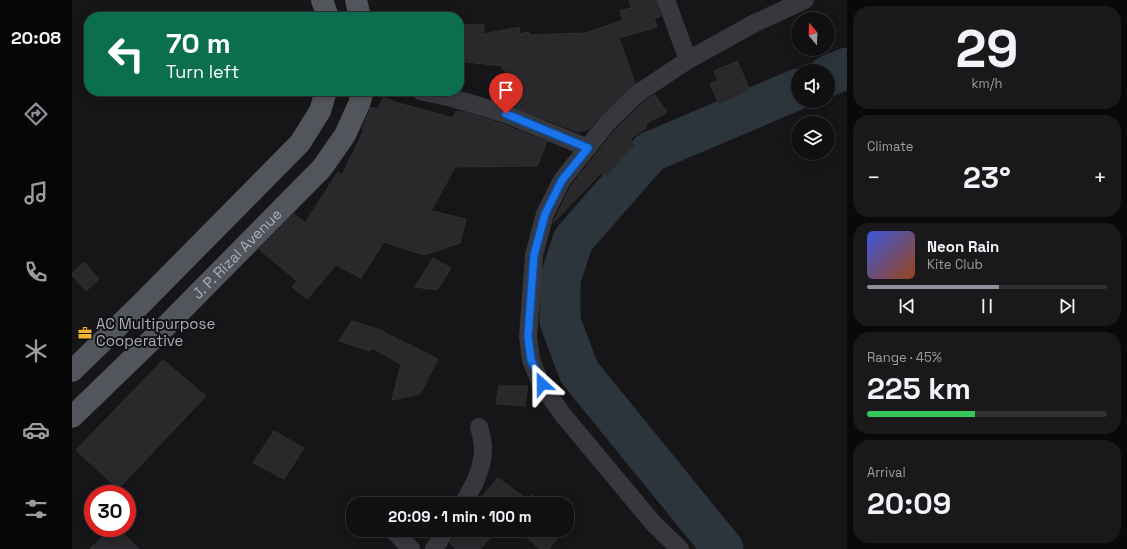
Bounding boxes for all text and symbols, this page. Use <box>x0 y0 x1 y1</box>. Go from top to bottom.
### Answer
north arrow <box>791 12 835 56</box>
map controls <box>791 12 835 160</box>
text: 29 <box>956 16 1018 82</box>
text: 70 m <box>166 25 231 61</box>
text: 20:08 <box>11 26 61 49</box>
icon: left <box>100 28 152 80</box>
text: Turn left <box>166 60 239 83</box>
button: sound <box>791 64 835 108</box>
pin <box>489 73 523 114</box>
text: km/h <box>972 75 1002 92</box>
icon: arrive <box>495 79 517 101</box>
icon: directions <box>22 100 50 128</box>
button: layers <box>791 116 835 160</box>
text: Climate <box>867 138 913 155</box>
text: 23° <box>963 158 1011 197</box>
text: − <box>867 163 881 191</box>
text: + <box>1093 163 1107 191</box>
icon: music <box>22 179 50 207</box>
street label: J. P. Rizal Avenue <box>188 204 286 303</box>
text: Neon Rain <box>927 237 999 256</box>
text: Kite Club <box>927 256 983 273</box>
icon: phone <box>22 258 50 286</box>
icon: previous <box>896 295 918 317</box>
icon: pause <box>976 295 998 317</box>
icon: next <box>1056 295 1078 317</box>
place label: AC Multipurpose Cooperative <box>96 314 216 350</box>
office icon: AC Multipurpose Cooperative <box>77 325 93 341</box>
icon: climate <box>22 337 50 365</box>
text: Range · 45% <box>867 349 942 366</box>
position arrow <box>521 363 563 405</box>
text: 225 km <box>867 369 971 408</box>
icon: car <box>22 416 50 444</box>
text: Arrival <box>867 464 906 481</box>
text: 20:09 <box>867 484 951 523</box>
speed limit sign: 30 <box>84 485 136 537</box>
icon: filters <box>22 495 50 523</box>
text: 20:09 · 1 min · 100 m <box>388 507 532 526</box>

